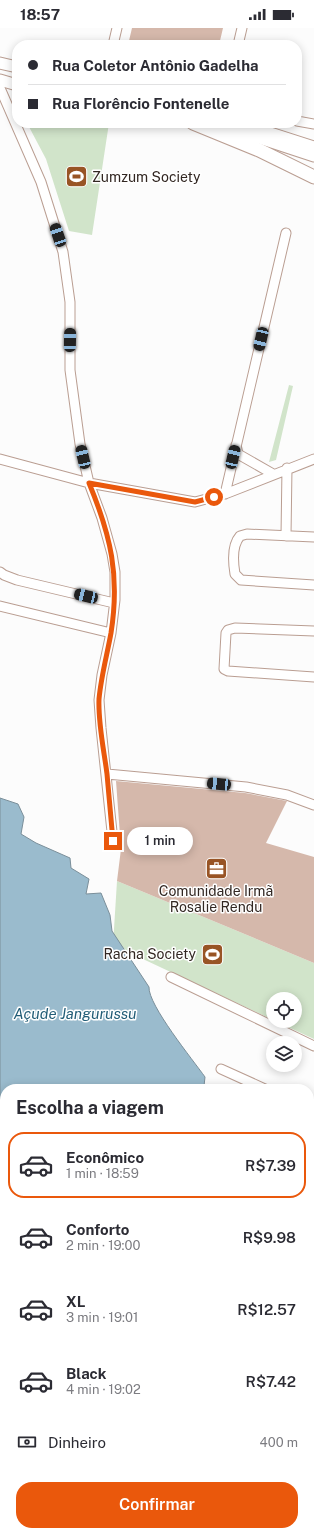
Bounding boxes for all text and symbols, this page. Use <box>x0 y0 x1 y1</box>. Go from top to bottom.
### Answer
text: 18:57 <box>20 6 60 23</box>
text: Rua Coletor Antônio Gadelha <box>52 57 259 74</box>
text: Rua Florêncio Fontenelle <box>52 95 229 112</box>
sports icon: Zumzum Society <box>64 164 90 190</box>
place label: Zumzum Society <box>92 169 201 185</box>
car <box>48 222 68 248</box>
car <box>252 326 270 352</box>
car <box>64 328 76 352</box>
car <box>74 444 92 470</box>
car <box>224 444 242 470</box>
route start <box>205 488 223 506</box>
car <box>73 587 99 605</box>
car <box>207 777 231 791</box>
callout: 1 min <box>127 827 193 855</box>
route end <box>104 832 122 850</box>
text: 1 min <box>145 833 175 848</box>
office icon: Comunidade Irmã Rosalie Rendu <box>203 856 229 882</box>
place label: Comunidade Irmã Rosalie Rendu <box>159 883 273 915</box>
sports icon: Racha Society <box>199 941 225 967</box>
place label: Racha Society <box>103 946 197 962</box>
map controls <box>266 992 302 1072</box>
button: locate <box>266 992 302 1028</box>
water label: Açude Jangurussu <box>14 1005 136 1022</box>
button: layers <box>266 1036 302 1072</box>
text: Escolha a viagem <box>16 1097 164 1118</box>
icon: car <box>18 1147 54 1183</box>
text: Econômico <box>66 1149 144 1166</box>
text: R$7.39 <box>245 1157 296 1174</box>
text: 1 min · 18:59 <box>66 1166 139 1181</box>
icon: car <box>18 1219 54 1255</box>
text: Conforto <box>66 1221 129 1238</box>
text: R$9.98 <box>243 1229 296 1246</box>
text: 2 min · 19:00 <box>66 1238 140 1253</box>
icon: car <box>18 1291 54 1327</box>
text: XL <box>66 1293 85 1310</box>
text: R$12.57 <box>237 1301 296 1318</box>
text: 3 min · 19:01 <box>66 1310 138 1325</box>
icon: car <box>18 1363 54 1399</box>
text: Black <box>66 1365 106 1382</box>
text: R$7.42 <box>246 1373 296 1390</box>
text: 4 min · 19:02 <box>66 1382 141 1397</box>
icon: cash <box>16 1431 38 1453</box>
text: Dinheiro <box>48 1434 106 1451</box>
text: 400 m <box>260 1435 298 1450</box>
button: Confirmar <box>16 1482 298 1528</box>

